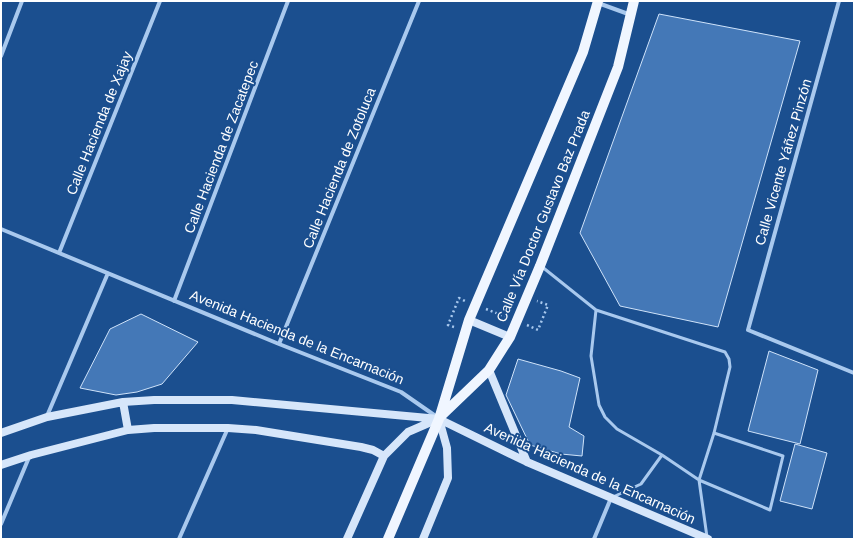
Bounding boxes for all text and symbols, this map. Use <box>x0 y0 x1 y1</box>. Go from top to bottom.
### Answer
street label: Calle Hacienda de Xajay <box>63 49 135 197</box>
street label: Calle Hacienda de Zacatepec <box>181 58 261 236</box>
street label: Calle Vicente Yáñez Pinzón <box>752 77 814 247</box>
street label: Calle Hacienda de Zotoluca <box>299 85 379 251</box>
street label: Calle Vía Doctor Gustavo Baz Prada <box>493 107 593 324</box>
street label: Avenida Hacienda de la Encarnación <box>188 287 406 387</box>
street label: Avenida Hacienda de la Encarnación <box>482 419 698 527</box>

